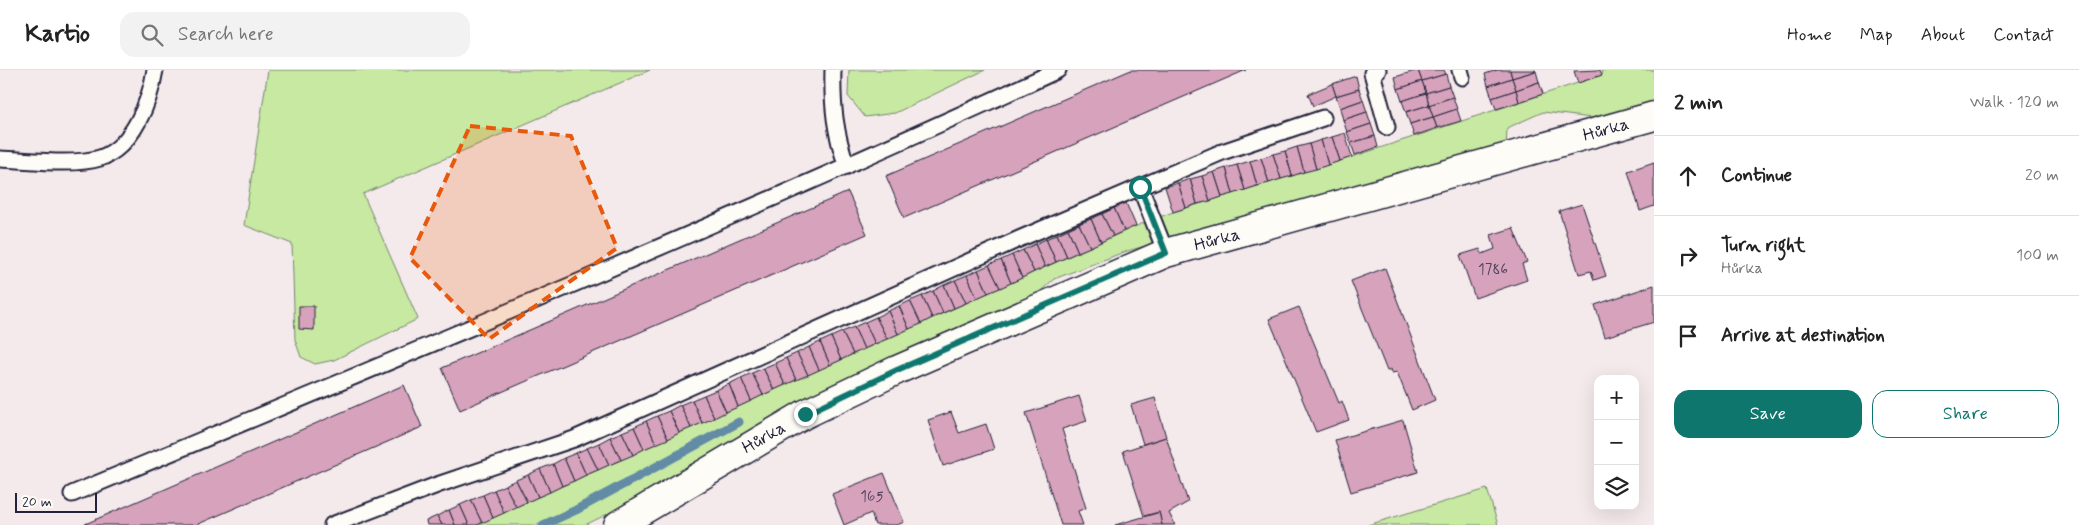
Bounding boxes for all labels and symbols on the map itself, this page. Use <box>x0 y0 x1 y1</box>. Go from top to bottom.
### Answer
street label: Hůrka <box>1580 112 1632 148</box>
route start <box>1129 176 1152 199</box>
street label: Hůrka <box>1191 222 1243 258</box>
house number: 1786 <box>1478 260 1508 280</box>
route end <box>794 403 817 426</box>
street label: Hůrka <box>738 416 790 460</box>
house number: 165 <box>860 487 884 507</box>
scale bar <box>15 490 98 513</box>

